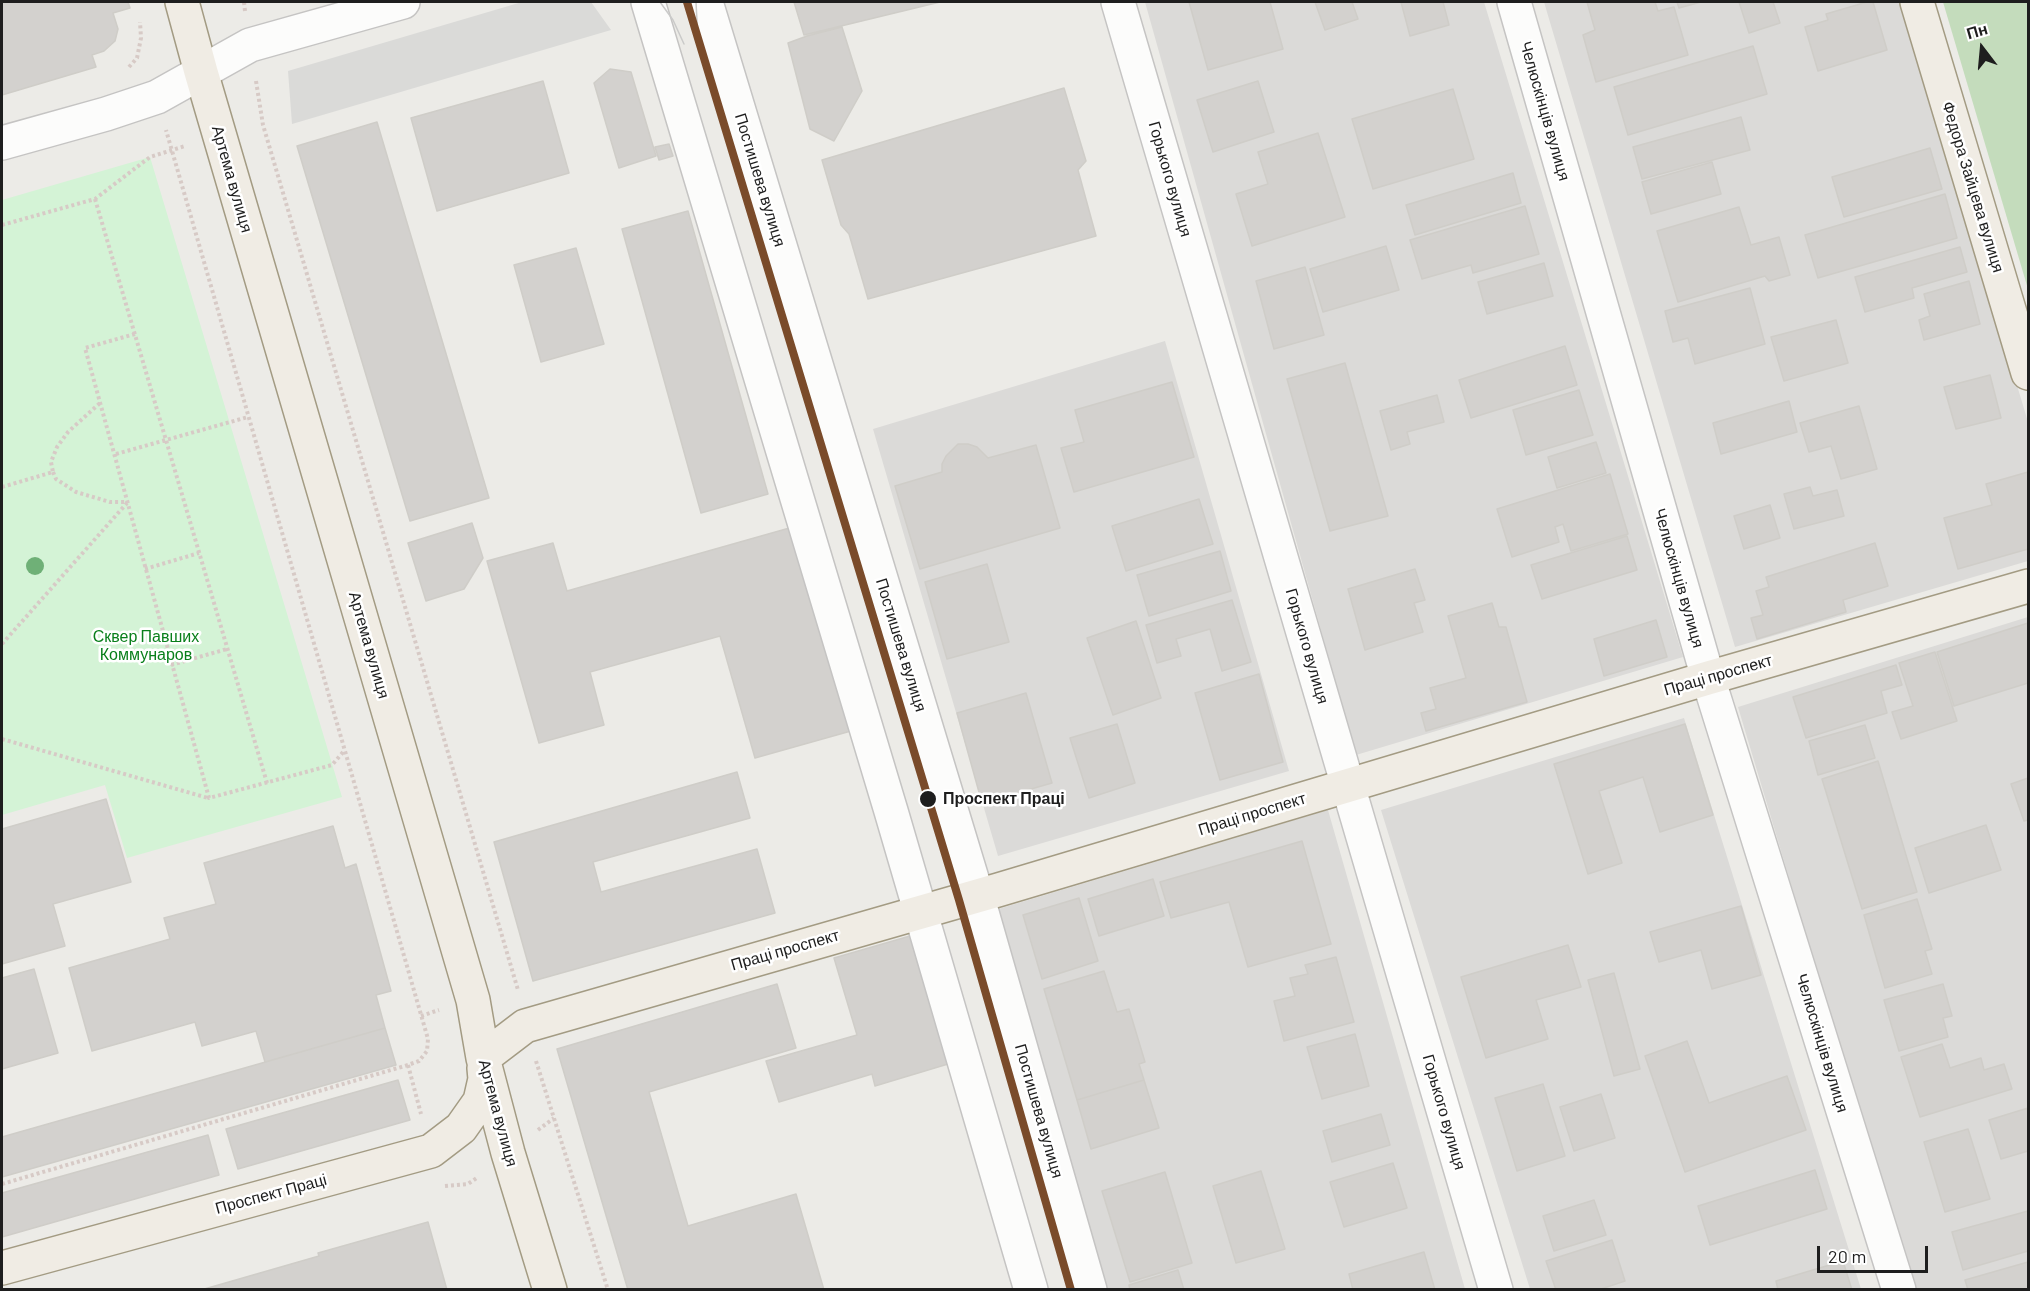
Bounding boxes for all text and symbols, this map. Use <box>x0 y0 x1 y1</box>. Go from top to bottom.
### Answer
north arrow <box>1952 18 2012 78</box>
text: Пн <box>1964 18 1990 42</box>
street label: Челюскінців вулиця <box>1516 39 1574 183</box>
street label: Федора Зайцева вулиця <box>1938 99 2008 275</box>
street label: Постишева вулиця <box>731 111 789 249</box>
street label: Горького вулиця <box>1144 119 1196 239</box>
street label: Артема вулиця <box>208 123 256 235</box>
street label: Челюскінців вулиця <box>1650 506 1708 650</box>
street label: Постишева вулиця <box>872 576 930 714</box>
street label: Горького вулиця <box>1281 586 1333 706</box>
street label: Артема вулиця <box>345 589 393 701</box>
park label: Сквер Павших Коммунаров <box>93 627 199 665</box>
street label: Праці проспект <box>1662 650 1774 700</box>
street label: Праці проспект <box>1196 788 1308 840</box>
marker: Проспект Праці <box>918 789 938 809</box>
place label: Проспект Праці <box>943 789 1065 809</box>
street label: Праці проспект <box>729 925 841 975</box>
street label: Челюскінців вулиця <box>1792 971 1852 1115</box>
street label: Постишева вулиця <box>1011 1042 1067 1180</box>
street label: Горького вулиця <box>1418 1052 1470 1172</box>
street label: Артема вулиця <box>474 1057 522 1169</box>
street label: Проспект Праці <box>213 1170 329 1218</box>
scale bar <box>1820 1234 1931 1272</box>
text: 20 m <box>1828 1245 1866 1267</box>

